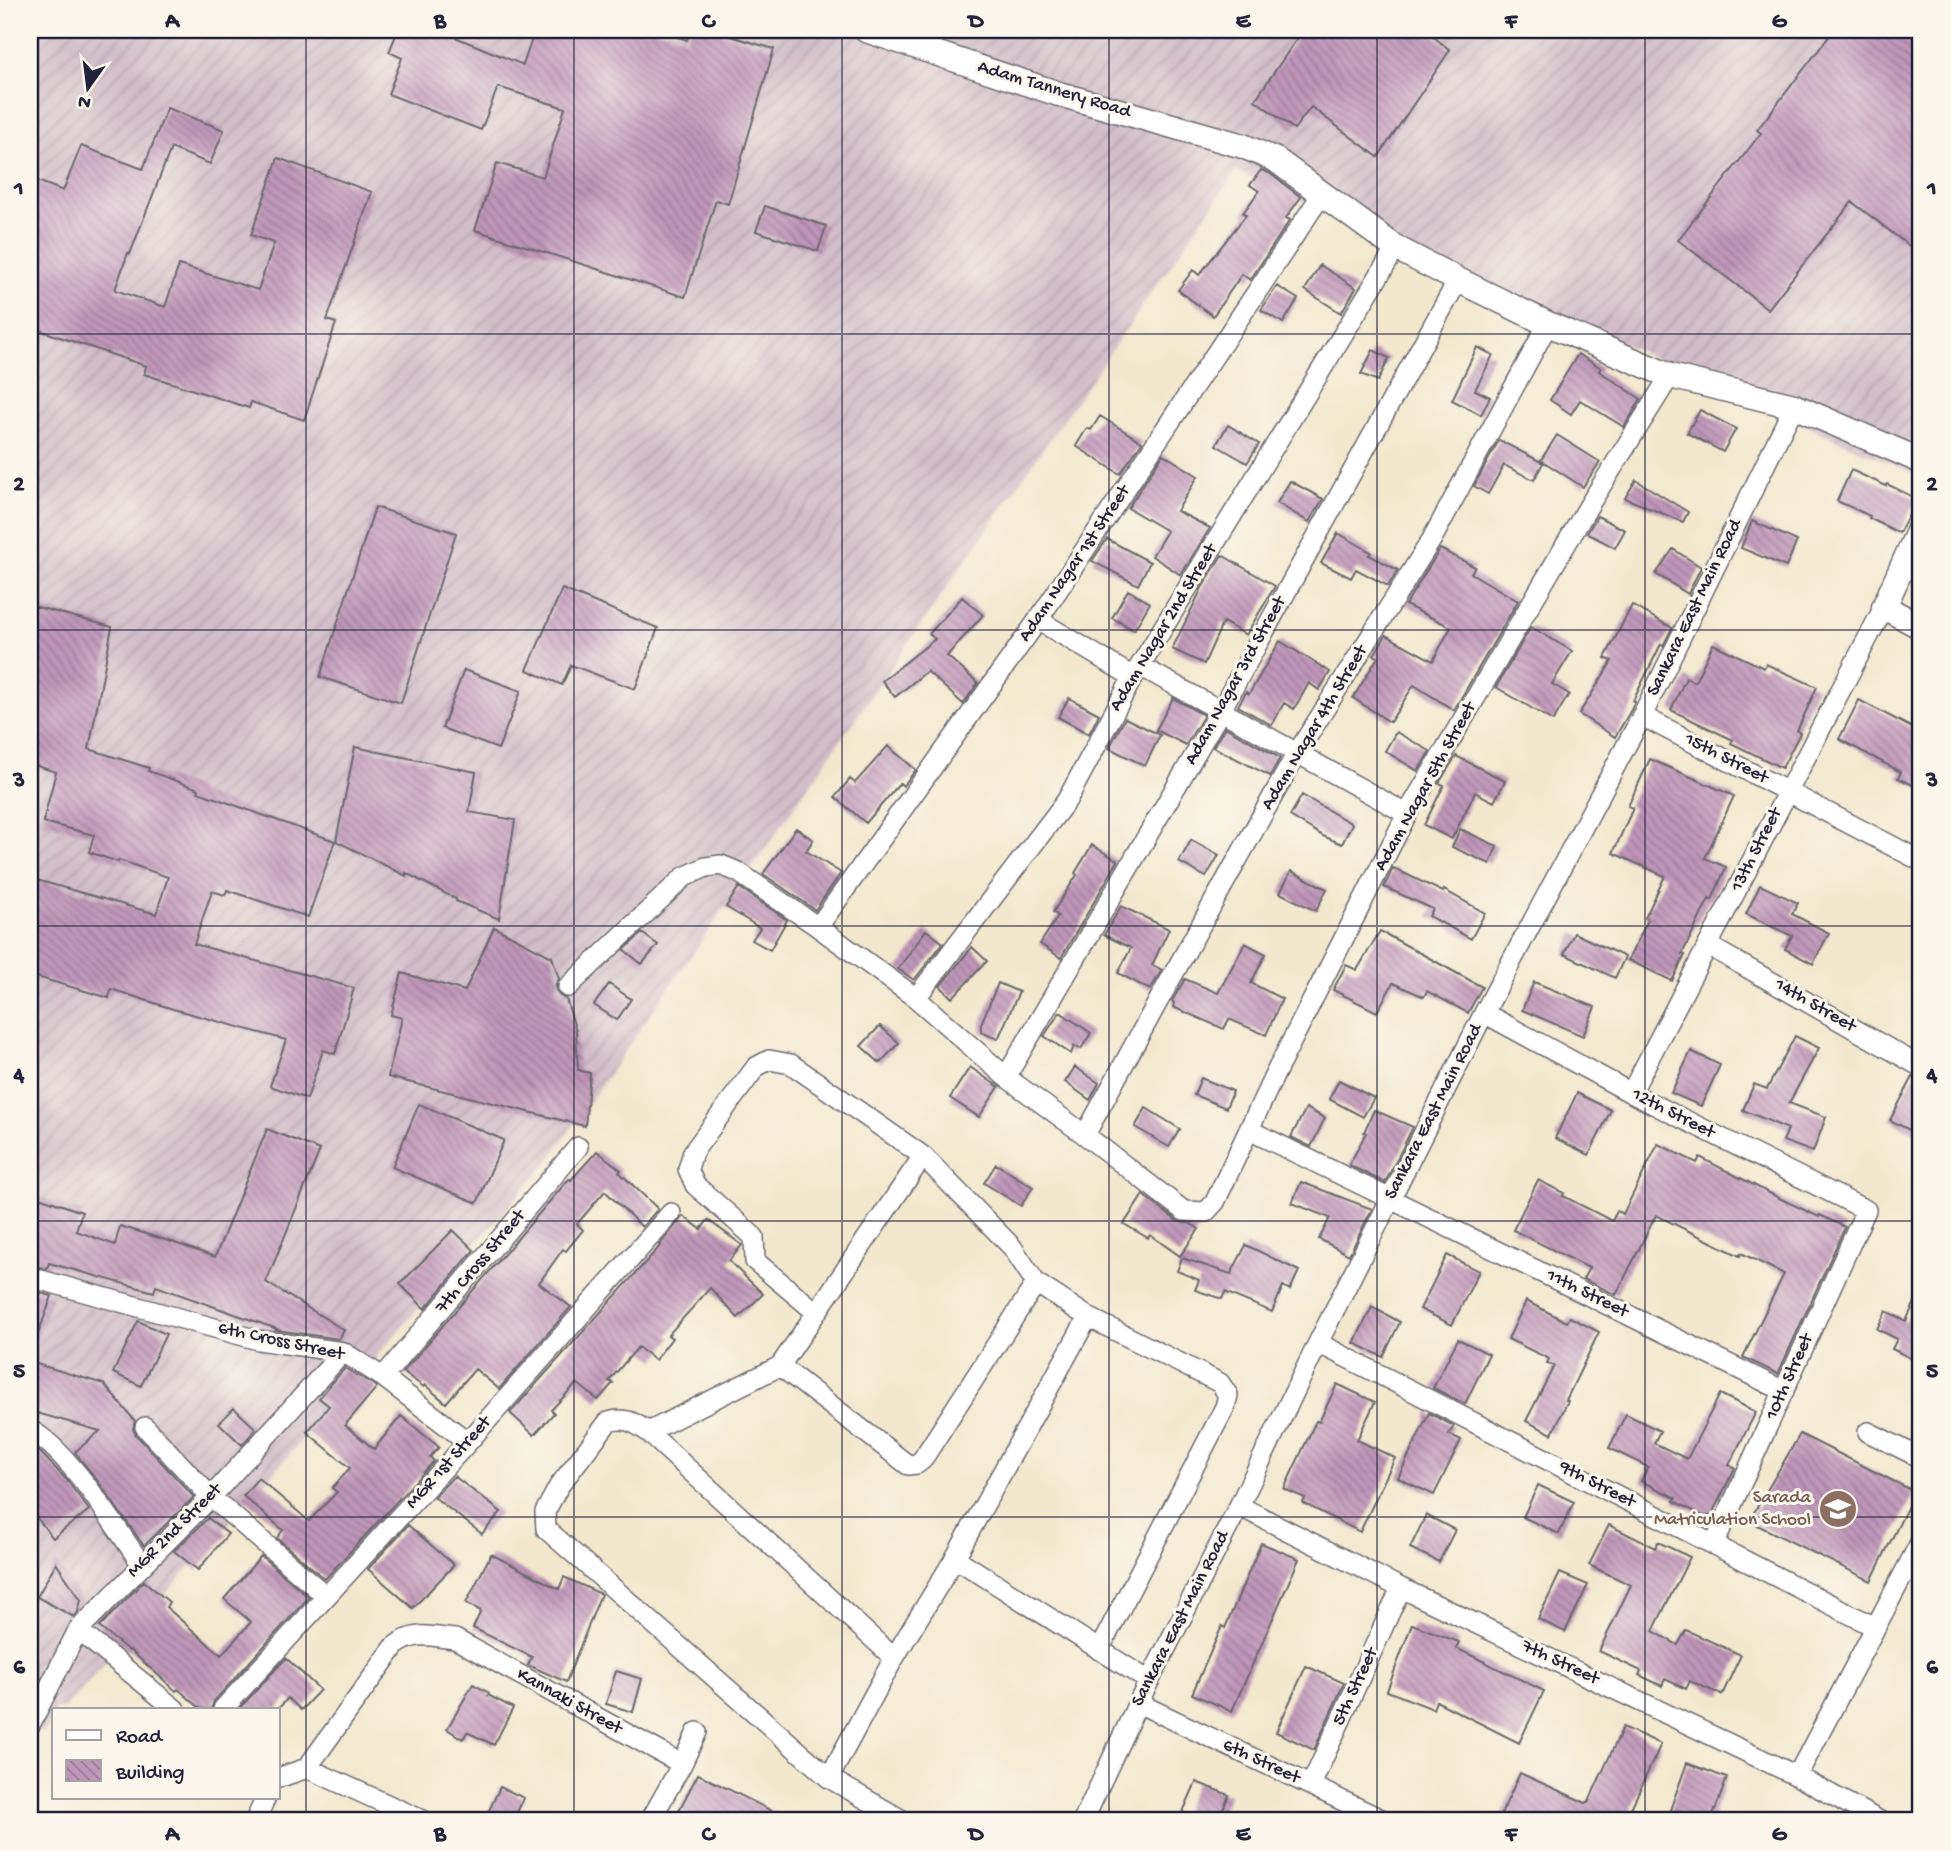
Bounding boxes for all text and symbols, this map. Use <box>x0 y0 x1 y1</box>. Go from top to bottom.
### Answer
text: A <box>164 9 180 36</box>
text: B <box>433 9 447 36</box>
text: C <box>702 9 717 36</box>
text: D <box>967 9 985 36</box>
text: E <box>1236 9 1252 36</box>
text: F <box>1504 9 1519 36</box>
text: G <box>1772 9 1788 36</box>
north arrow <box>52 52 122 122</box>
street label: Adam Tannery Road <box>975 56 1135 125</box>
text: N <box>76 88 94 114</box>
text: 1 <box>13 176 24 203</box>
text: 1 <box>1926 176 1937 203</box>
text: 2 <box>13 472 25 499</box>
text: 2 <box>1926 472 1938 499</box>
street label: Adam Nagar 1st Street <box>1014 479 1137 647</box>
street label: Sankara East Main Road <box>1642 514 1749 700</box>
street label: Adam Nagar 2nd Street <box>1105 538 1224 716</box>
street label: Adam Nagar 3rd Street <box>1180 591 1293 769</box>
street label: Adam Nagar 4th Street <box>1257 639 1375 815</box>
street label: Adam Nagar 5th Street <box>1370 697 1483 875</box>
street label: 15th Street <box>1679 728 1774 791</box>
text: 3 <box>12 768 25 795</box>
text: 3 <box>1925 768 1938 795</box>
street label: 13th Street <box>1726 802 1789 897</box>
street label: 14th Street <box>1770 973 1862 1040</box>
street label: Sankara East Main Road <box>1380 1019 1489 1204</box>
text: 4 <box>13 1063 25 1090</box>
text: 4 <box>1926 1063 1938 1090</box>
street label: 12th Street <box>1627 1083 1720 1146</box>
street label: 7th Cross Street <box>430 1204 533 1319</box>
street label: 11th Street <box>1541 1264 1634 1325</box>
street label: 6th Cross Street <box>216 1317 348 1367</box>
street label: 10th Street <box>1760 1328 1820 1424</box>
text: 5 <box>13 1359 25 1386</box>
text: 5 <box>1926 1359 1938 1386</box>
street label: MGR 1st Street <box>401 1410 498 1514</box>
street label: 9th Street <box>1554 1456 1641 1515</box>
street label: MGR 2nd Street <box>123 1477 229 1583</box>
place label: Sarada Matriculation School <box>1654 1487 1812 1532</box>
school or university icon: Sarada Matriculation School <box>1817 1488 1859 1530</box>
street label: Sankara East Main Road <box>1127 1526 1236 1711</box>
street label: 7th Street <box>1517 1635 1605 1692</box>
street label: 5th Street <box>1328 1642 1385 1730</box>
text: 6 <box>13 1655 26 1682</box>
text: 6 <box>1926 1655 1939 1682</box>
street label: Kannaki Street <box>512 1663 628 1742</box>
legend <box>52 1708 280 1798</box>
text: Road <box>116 1726 164 1751</box>
street label: 6th Street <box>1219 1734 1305 1791</box>
text: Building <box>115 1762 185 1787</box>
text: A <box>164 1822 180 1849</box>
text: B <box>433 1822 447 1849</box>
text: C <box>702 1822 717 1849</box>
text: D <box>967 1822 985 1849</box>
text: E <box>1236 1822 1252 1849</box>
text: F <box>1504 1822 1519 1849</box>
text: G <box>1772 1822 1788 1849</box>

